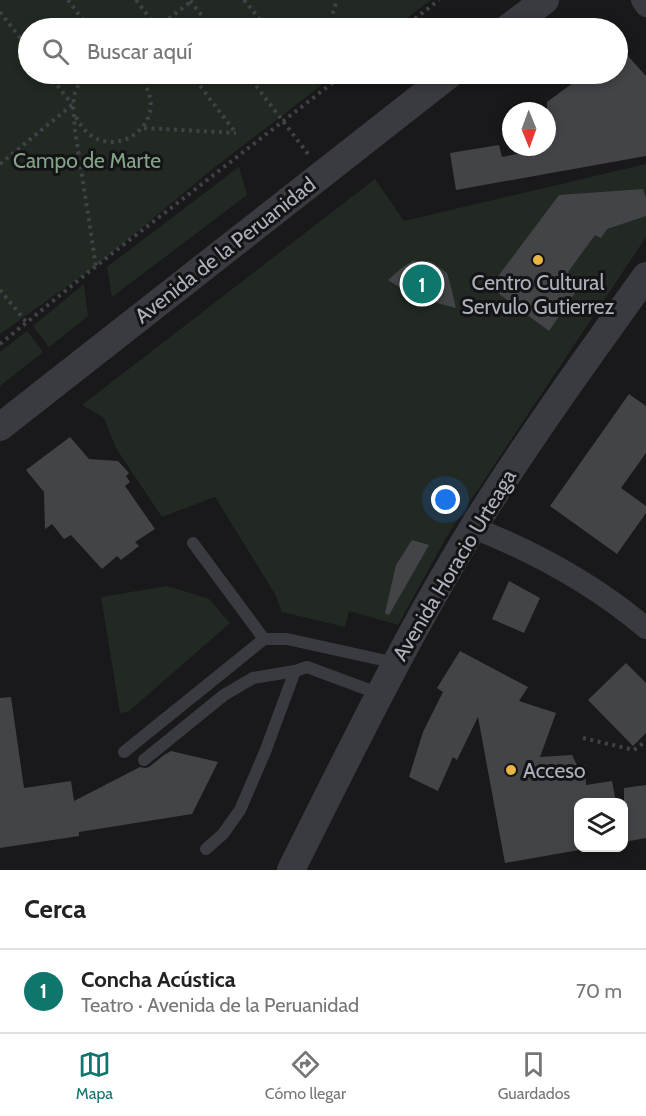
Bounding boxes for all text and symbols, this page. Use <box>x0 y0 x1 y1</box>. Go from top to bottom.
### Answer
search box <box>18 18 628 84</box>
icon: search <box>39 35 72 68</box>
text: Buscar aquí <box>87 38 192 65</box>
north arrow <box>502 102 556 156</box>
park label: Campo de Marte <box>13 148 161 173</box>
street label: Avenida de la Peruanidad <box>130 172 320 328</box>
marker: Centro Cultural Servulo Gutierrez <box>531 253 545 267</box>
pin: 1 <box>402 262 442 306</box>
place label: Centro Cultural Servulo Gutierrez <box>461 270 615 319</box>
street label: Avenida Horacio Urteaga <box>387 465 521 665</box>
your location <box>431 485 460 514</box>
place label: Acceso <box>523 758 585 783</box>
marker: Acceso <box>504 763 518 777</box>
map controls <box>574 798 628 852</box>
button: layers <box>574 798 628 852</box>
text: Cerca <box>24 893 86 925</box>
text: Concha Acústica <box>81 966 236 993</box>
text: 1 <box>40 979 47 1003</box>
text: 70 m <box>576 979 622 1003</box>
text: Teatro · Avenida de la Peruanidad <box>81 993 359 1017</box>
tab: Mapa <box>76 1048 113 1103</box>
tab: Cómo llegar <box>265 1048 346 1103</box>
tab: Guardados <box>498 1048 570 1103</box>

